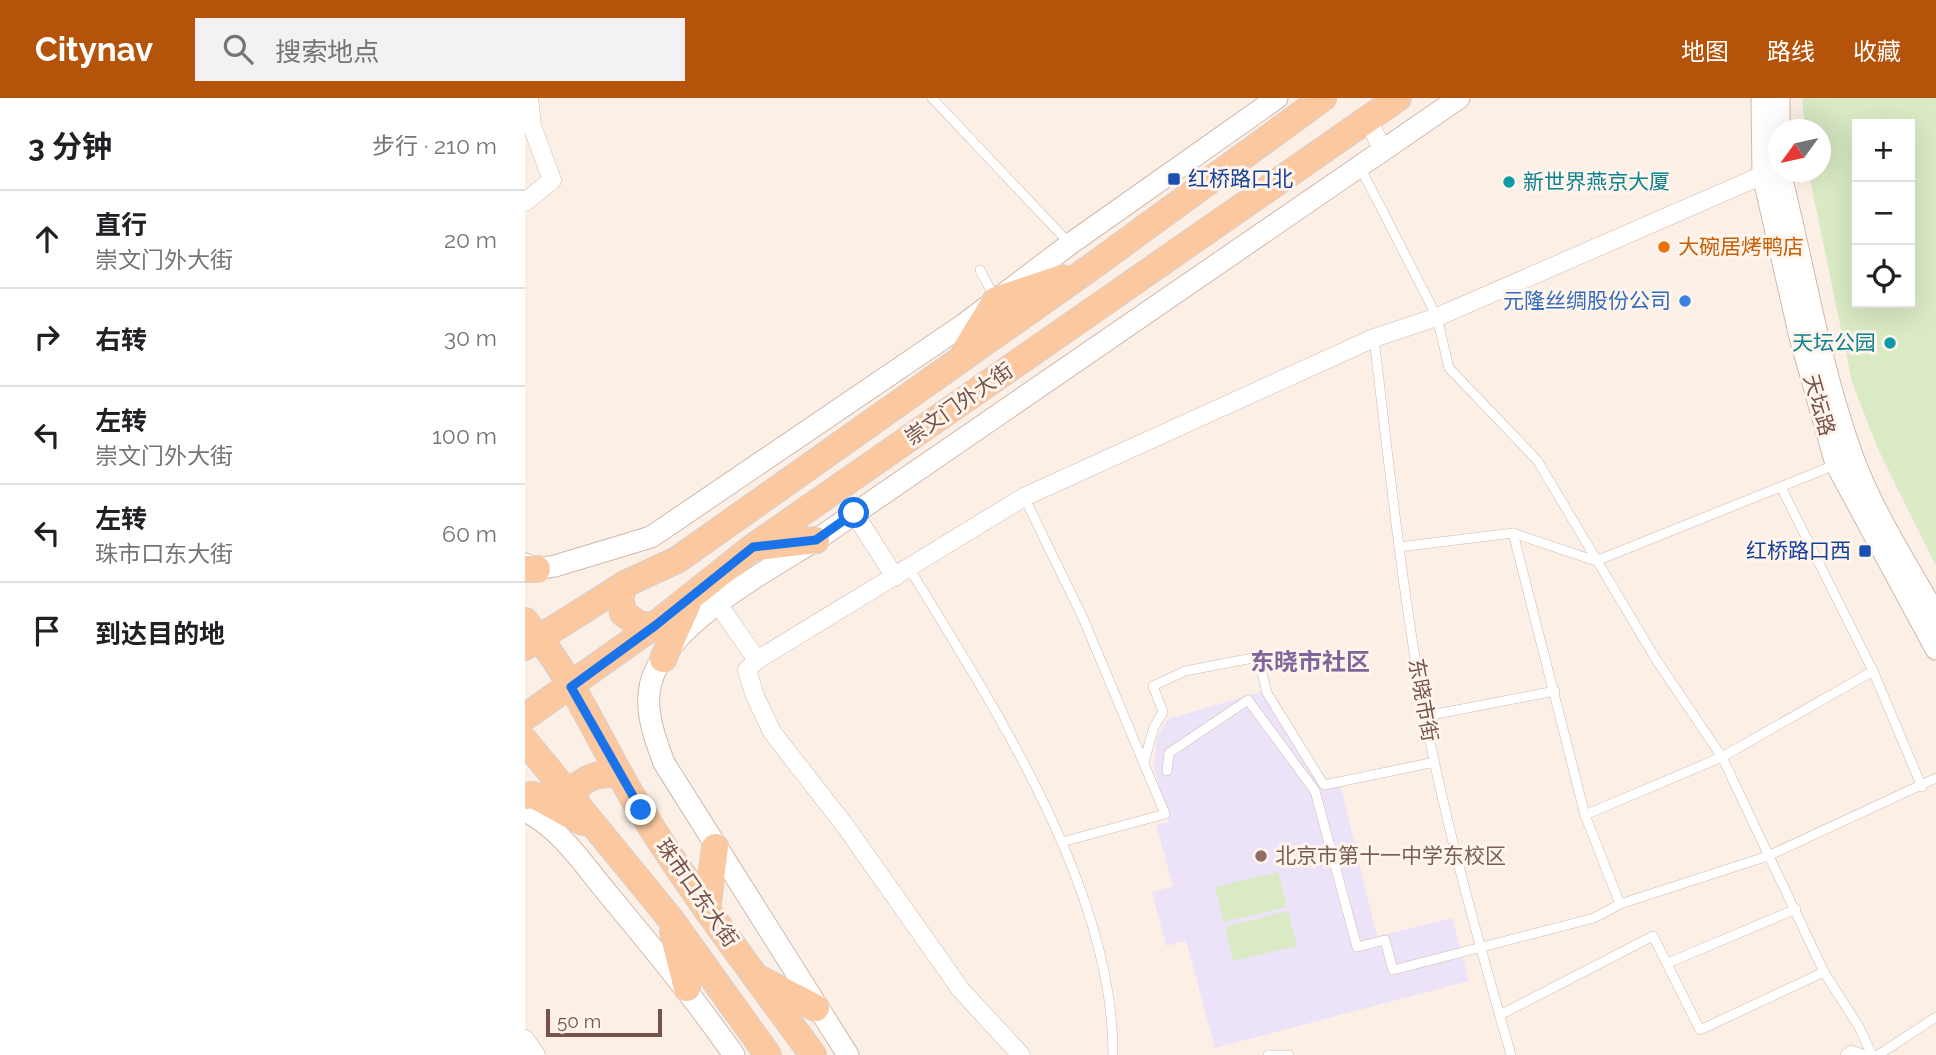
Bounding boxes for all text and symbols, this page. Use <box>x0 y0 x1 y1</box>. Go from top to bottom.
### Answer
search box <box>195 18 685 81</box>
text: Citynav <box>35 30 153 69</box>
icon: search <box>219 30 257 68</box>
text: 搜索地点 <box>275 37 379 67</box>
text: 地图 <box>1681 37 1729 66</box>
text: 路线 <box>1767 37 1815 66</box>
text: 收藏 <box>1853 37 1901 66</box>
north arrow <box>1768 119 1831 182</box>
map controls <box>1852 119 1915 308</box>
button: + <box>1852 119 1915 182</box>
text: 3 分钟 <box>28 129 112 164</box>
text: 步行 · 210 m <box>372 132 497 159</box>
place label: 红桥路口北 <box>1188 166 1293 191</box>
place label: 新世界燕京大厦 <box>1523 169 1670 194</box>
marker: 红桥路口北 <box>1166 171 1182 187</box>
marker: 新世界燕京大厦 <box>1501 174 1517 190</box>
button: − <box>1852 182 1915 245</box>
text: 直行 <box>95 210 147 240</box>
icon: ahead <box>28 220 66 258</box>
text: 20 m <box>444 226 497 253</box>
place label: 大碗居烤鸭店 <box>1678 234 1804 259</box>
marker: 大碗居烤鸭店 <box>1656 239 1672 255</box>
button: locate <box>1852 245 1915 308</box>
text: 崇文门外大街 <box>95 246 233 273</box>
place label: 元隆丝绸股份公司 <box>1503 288 1671 313</box>
marker: 元隆丝绸股份公司 <box>1677 293 1693 309</box>
icon: right <box>28 318 66 356</box>
text: 30 m <box>444 324 497 351</box>
text: 右转 <box>95 325 147 355</box>
place label: 天坛公园 <box>1792 330 1876 355</box>
marker: 天坛公园 <box>1882 335 1898 351</box>
street label: 崇文门外大街 <box>900 357 1017 450</box>
street label: 天坛路 <box>1799 371 1840 439</box>
text: 左转 <box>95 406 147 436</box>
icon: left <box>28 416 66 454</box>
text: 100 m <box>432 422 497 449</box>
text: 崇文门外大街 <box>95 442 233 469</box>
route start <box>838 497 869 528</box>
text: 左转 <box>95 504 147 534</box>
icon: left <box>28 514 66 552</box>
text: 60 m <box>442 520 497 547</box>
place label: 红桥路口西 <box>1746 538 1851 563</box>
text: 珠市口东大街 <box>95 540 233 567</box>
marker: 红桥路口西 <box>1857 543 1873 559</box>
icon: arrive <box>28 612 66 650</box>
text: 到达目的地 <box>95 619 225 649</box>
district label: 东晓市社区 <box>1250 647 1370 676</box>
street label: 东晓市街 <box>1404 656 1443 743</box>
route end <box>625 794 656 825</box>
street label: 珠市口东大街 <box>651 834 744 951</box>
place label: 北京市第十一中学东校区 <box>1275 843 1506 868</box>
marker: 北京市第十一中学东校区 <box>1253 848 1269 864</box>
scale bar <box>546 1006 661 1038</box>
text: 50 m <box>557 1010 601 1032</box>

